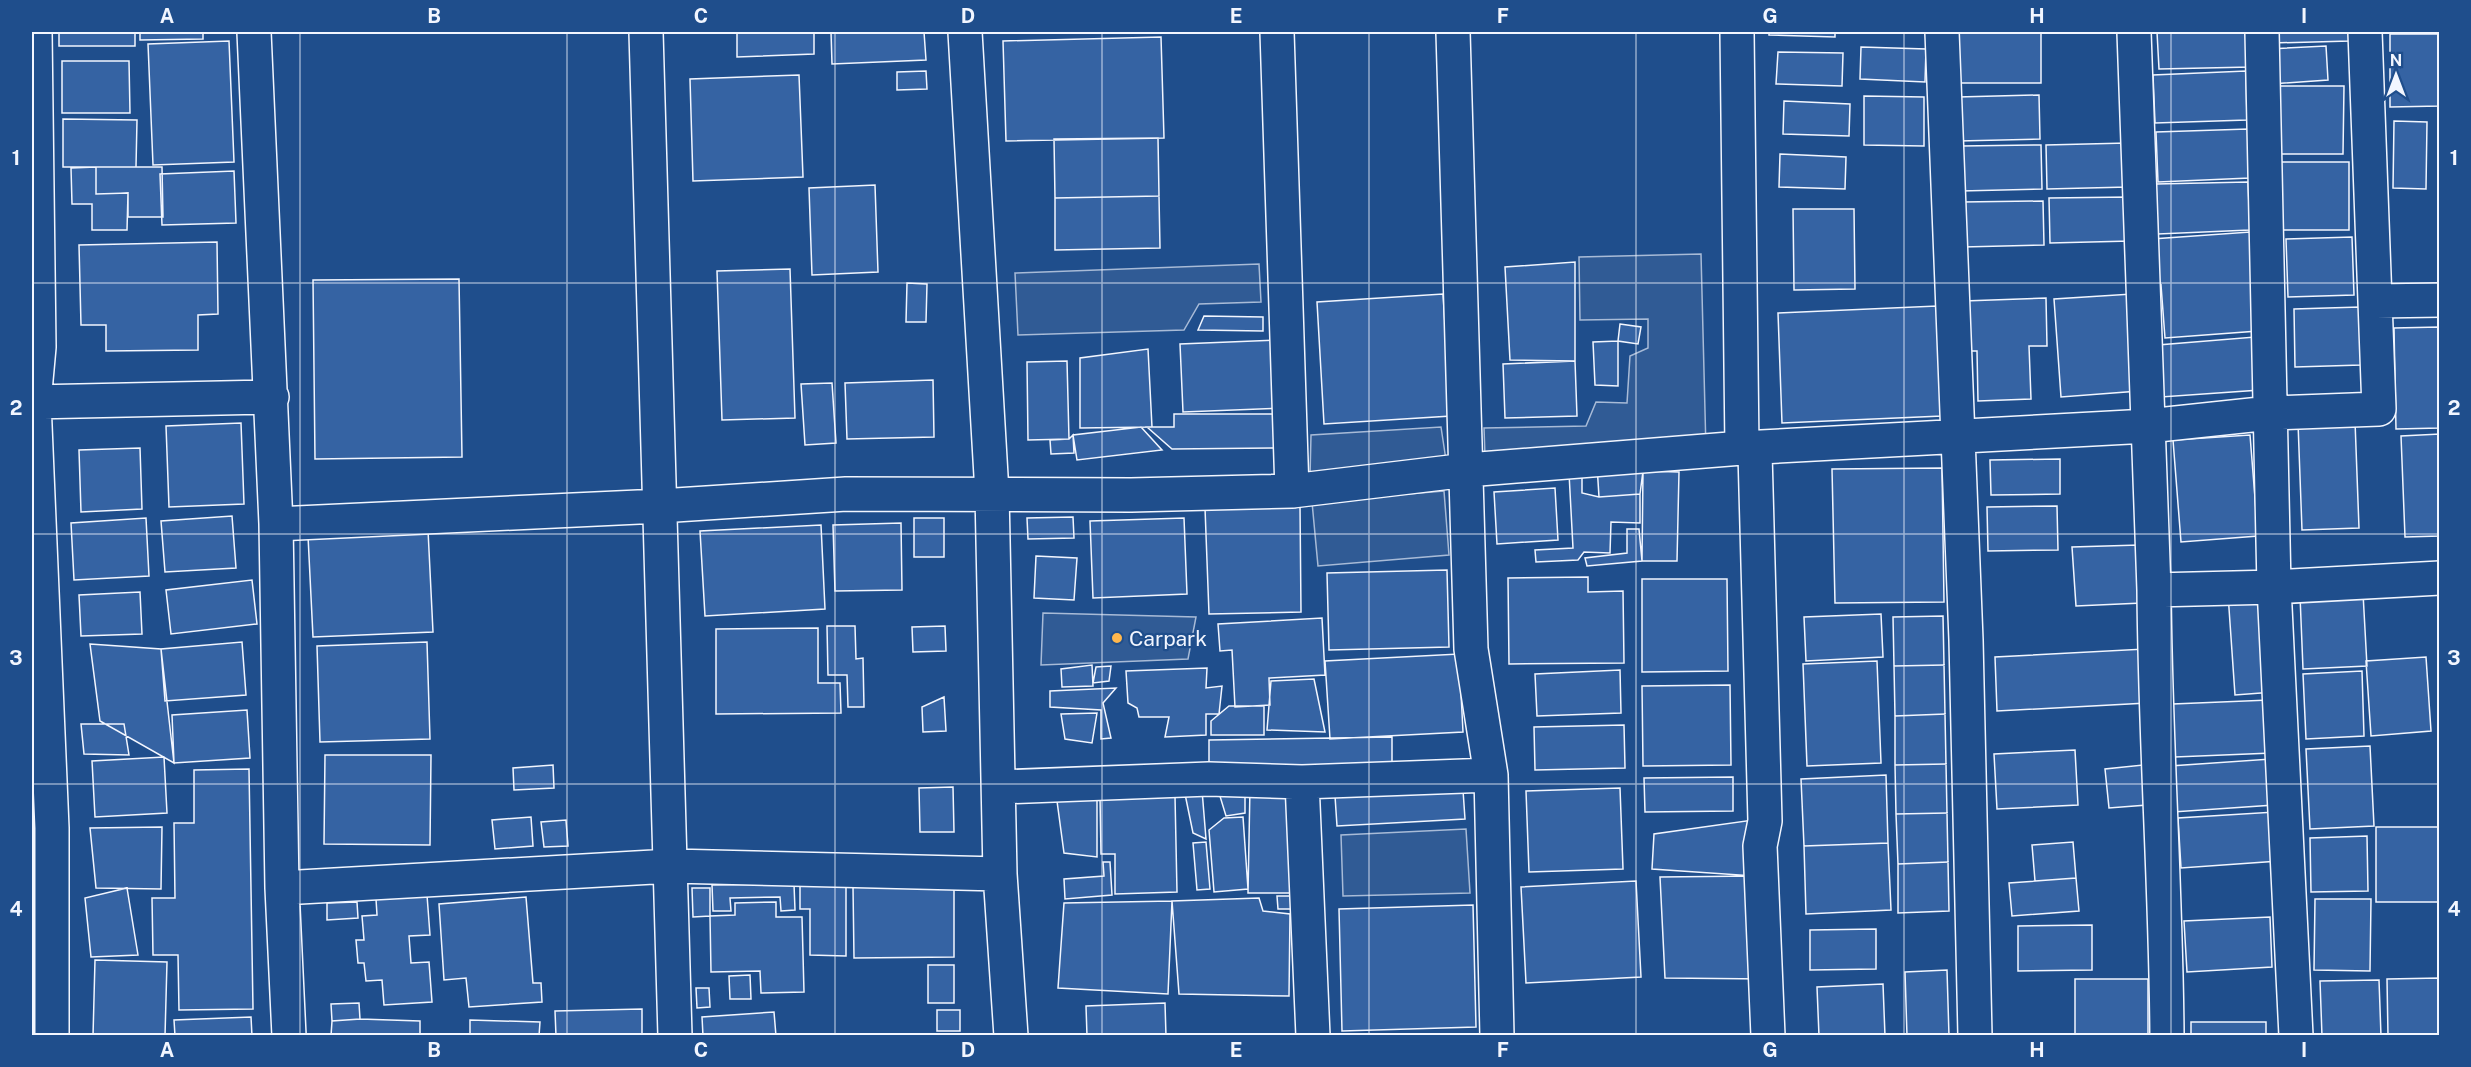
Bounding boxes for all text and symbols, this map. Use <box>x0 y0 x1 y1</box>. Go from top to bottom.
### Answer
text: A <box>160 4 174 28</box>
text: B <box>427 4 441 28</box>
text: C <box>694 4 708 28</box>
text: D <box>961 4 975 28</box>
text: E <box>1230 4 1242 28</box>
text: F <box>1497 4 1509 28</box>
text: G <box>1762 4 1778 28</box>
text: H <box>2029 4 2045 28</box>
text: I <box>2301 4 2307 28</box>
north arrow <box>2366 45 2426 105</box>
text: N <box>2390 51 2402 70</box>
text: 1 <box>12 146 20 170</box>
text: 1 <box>2450 146 2458 170</box>
text: 2 <box>10 396 22 420</box>
text: 2 <box>2448 396 2460 420</box>
place label: Carpark <box>1129 626 1207 651</box>
marker: Carpark <box>1110 631 1124 645</box>
text: 3 <box>9 646 23 670</box>
text: 3 <box>2447 646 2461 670</box>
text: 4 <box>9 897 23 921</box>
text: 4 <box>2447 897 2461 921</box>
text: A <box>160 1038 174 1062</box>
text: B <box>427 1038 441 1062</box>
text: C <box>694 1038 708 1062</box>
text: D <box>961 1038 975 1062</box>
text: E <box>1230 1038 1242 1062</box>
text: F <box>1497 1038 1509 1062</box>
text: G <box>1762 1038 1778 1062</box>
text: H <box>2029 1038 2045 1062</box>
text: I <box>2301 1038 2307 1062</box>

